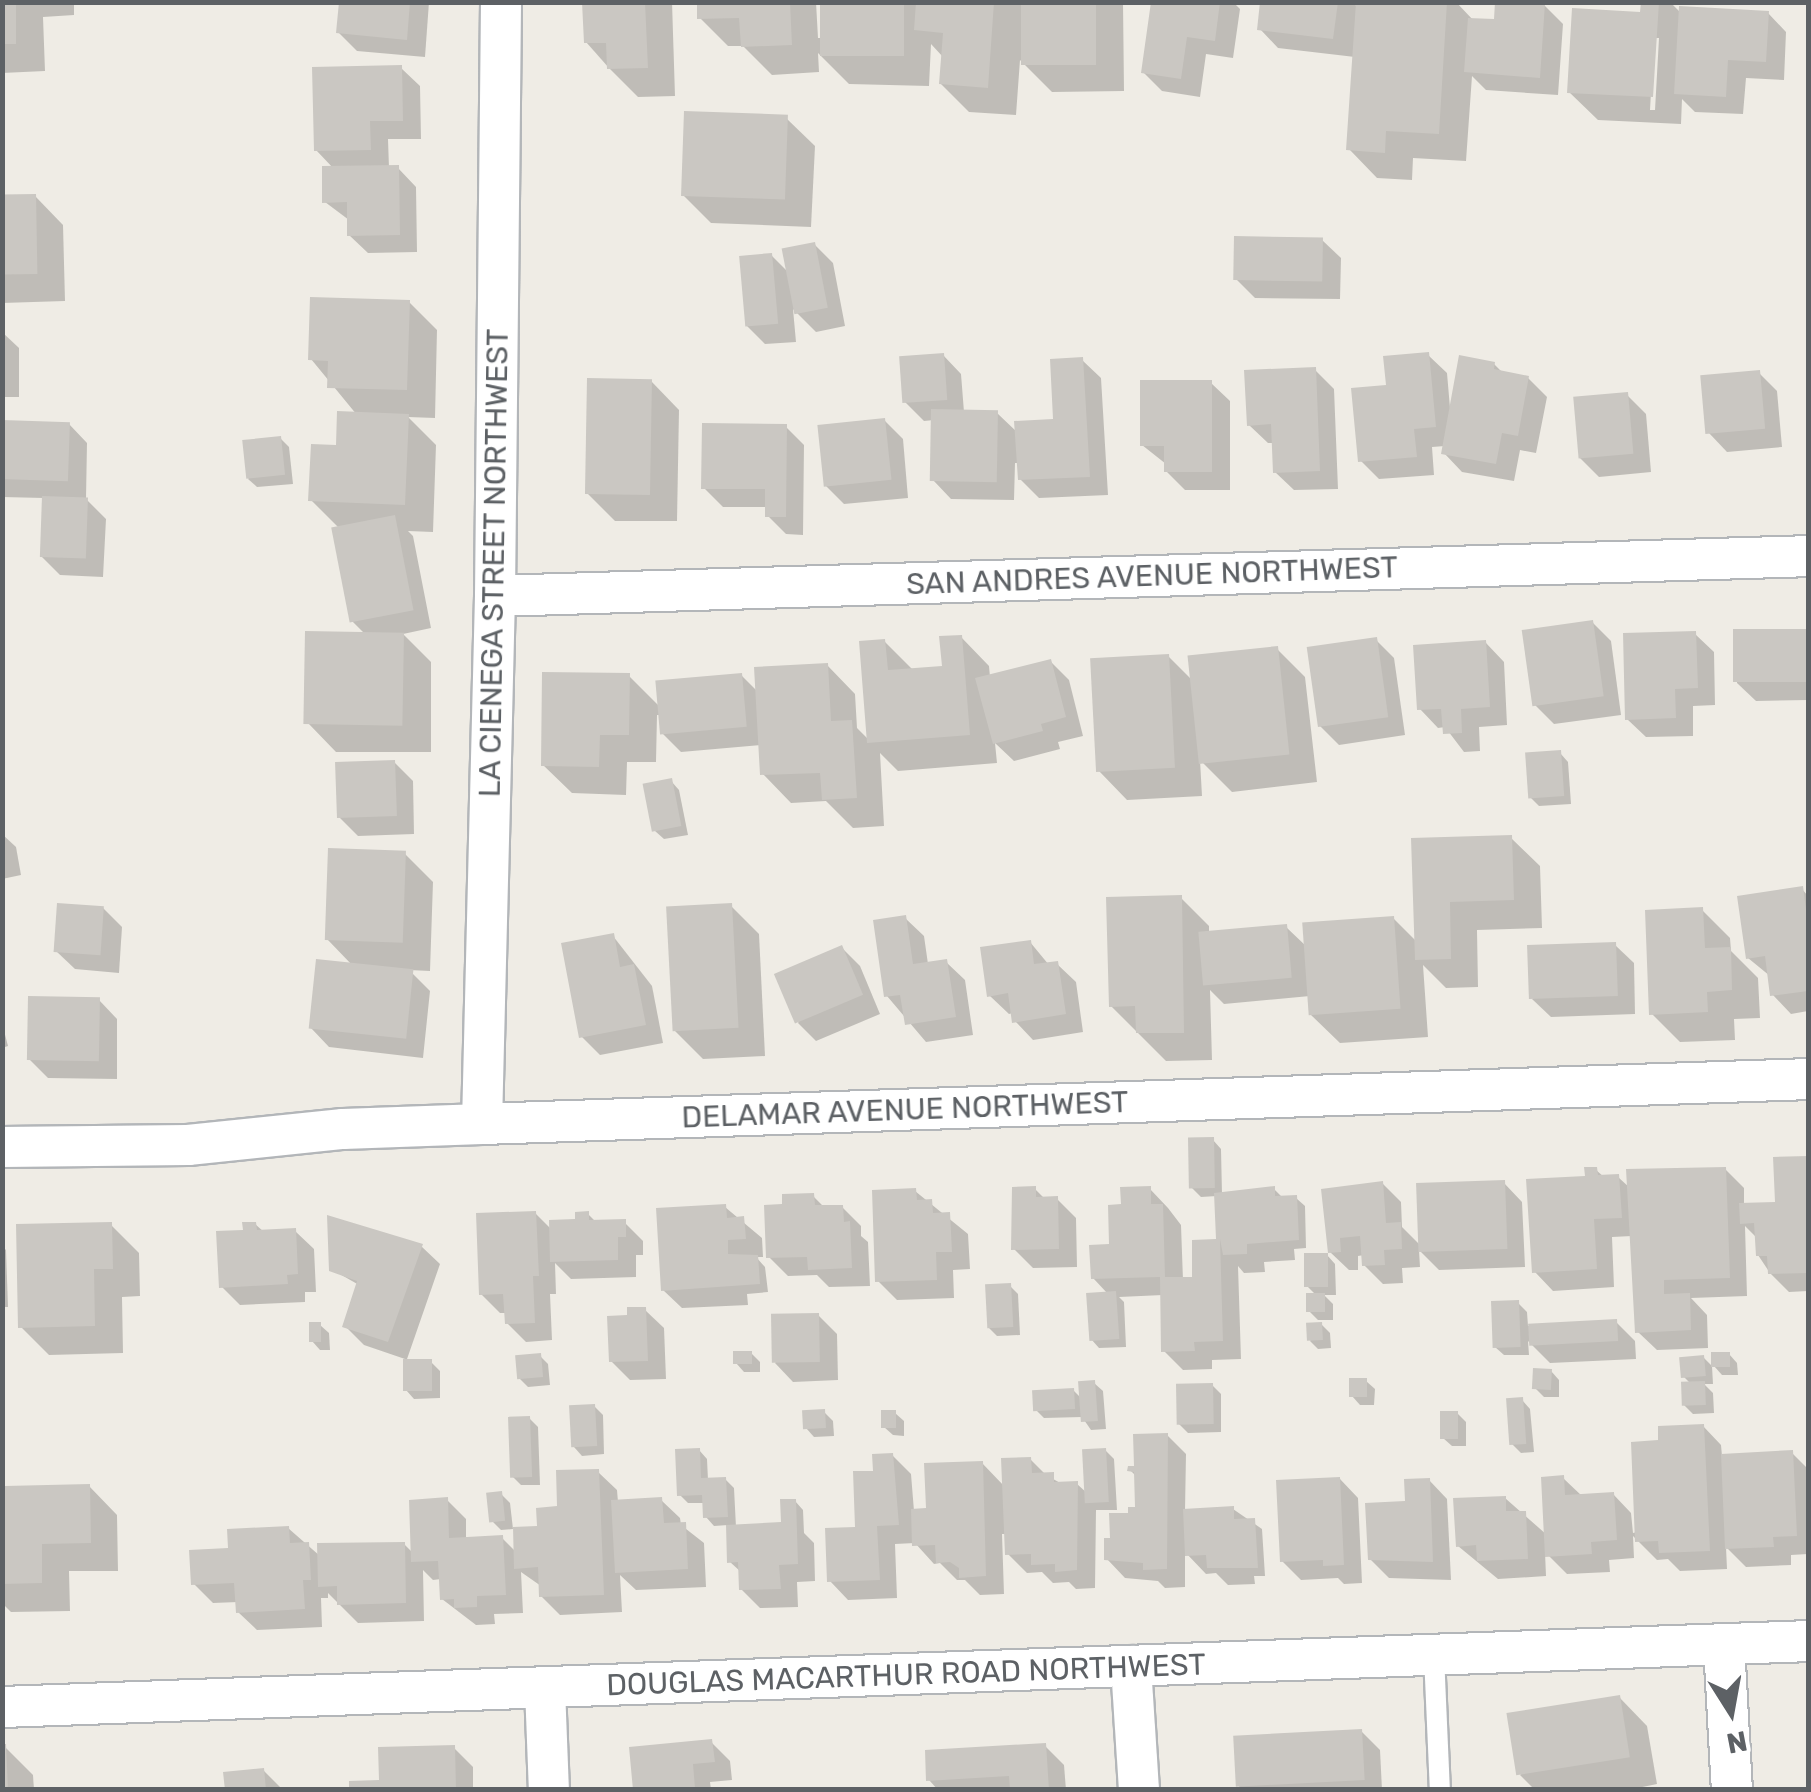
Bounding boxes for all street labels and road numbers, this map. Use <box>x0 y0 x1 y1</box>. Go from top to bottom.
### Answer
street label: LA CIENEGA STREET NORTHWEST <box>472 327 516 799</box>
street label: SAN ANDRES AVENUE NORTHWEST <box>905 549 1399 603</box>
street label: DELAMAR AVENUE NORTHWEST <box>681 1084 1129 1136</box>
street label: DOUGLAS MACARTHUR ROAD NORTHWEST <box>606 1647 1206 1703</box>

